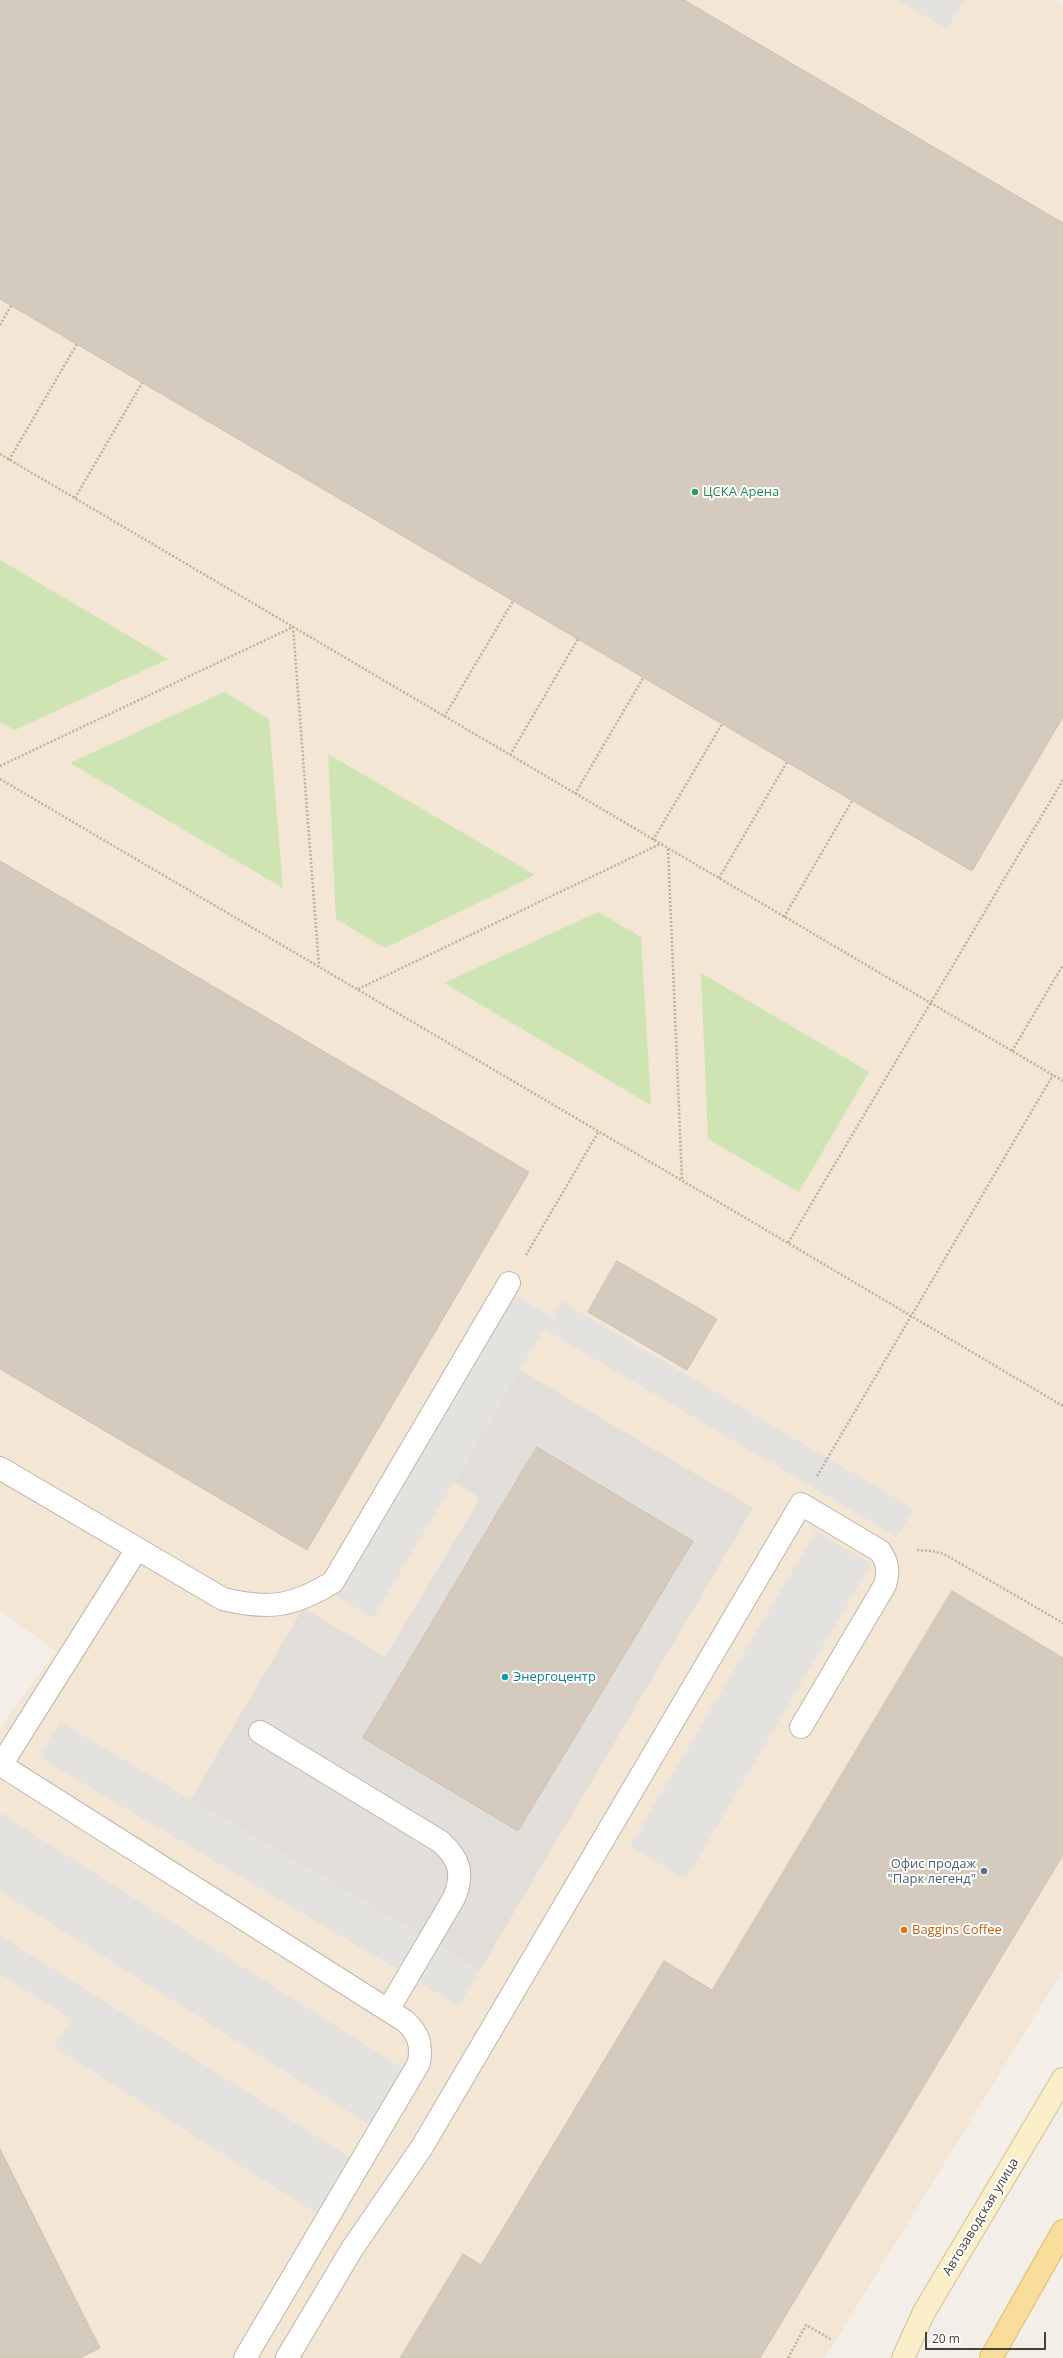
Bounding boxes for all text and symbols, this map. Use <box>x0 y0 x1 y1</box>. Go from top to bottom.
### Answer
place label: ЦСКА Арена <box>703 484 779 500</box>
marker: ЦСКА Арена <box>690 487 700 497</box>
place label: Энергоцентр <box>513 1669 596 1685</box>
marker: Энергоцентр <box>500 1672 510 1682</box>
place label: Офис продаж "Парк легенд" <box>888 1856 976 1887</box>
marker: Офис продаж "Парк легенд" <box>979 1866 989 1876</box>
place label: Baggins Coffee <box>912 1922 1002 1938</box>
marker: Baggins Coffee <box>899 1925 909 1935</box>
street label: Автозаводская улица <box>940 2155 1022 2279</box>
scale bar <box>927 2324 1048 2350</box>
text: 20 m <box>932 2330 960 2347</box>

